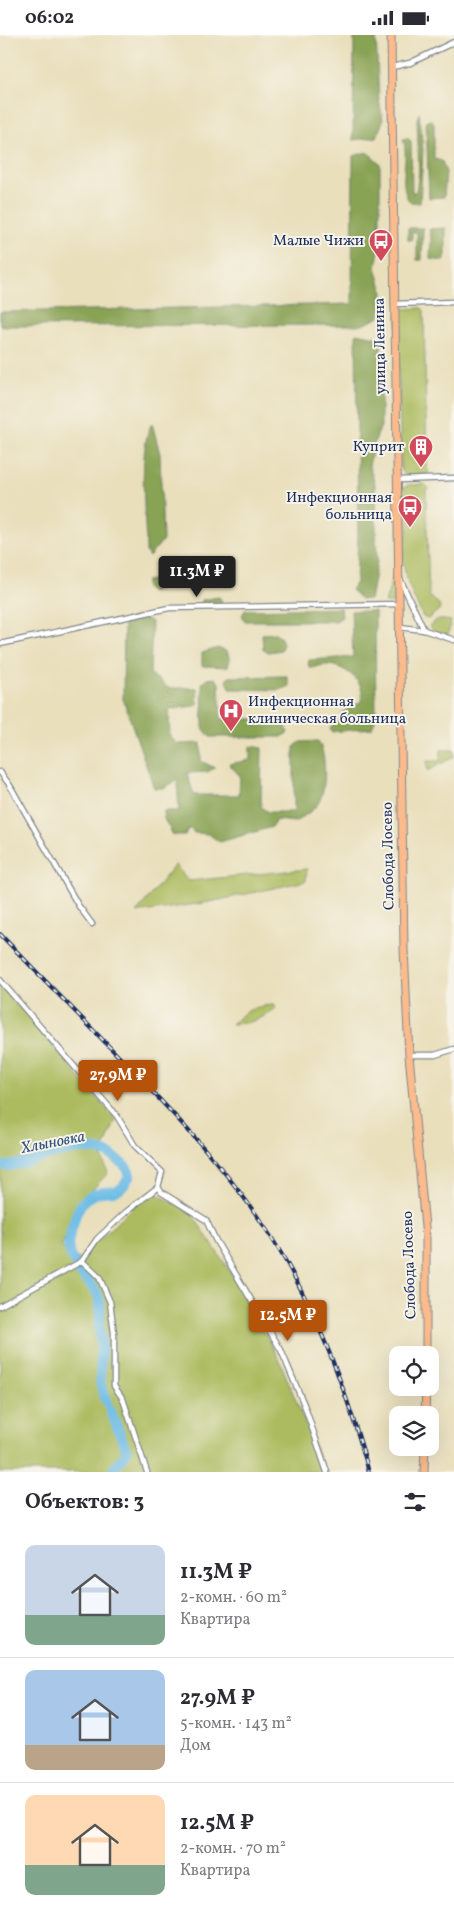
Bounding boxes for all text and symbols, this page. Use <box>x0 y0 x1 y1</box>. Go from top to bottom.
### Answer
text: 06:02 <box>25 5 74 31</box>
bus stop icon: Малые Чижи <box>368 228 394 262</box>
place label: Малые Чижи <box>273 231 364 252</box>
street label: улица Ленина <box>370 297 392 395</box>
building icon: Куприт <box>408 434 434 468</box>
place label: Куприт <box>353 437 404 458</box>
place label: Инфекционная больница <box>286 488 392 526</box>
bus stop icon: Инфекционная больница <box>397 494 423 528</box>
pin: 11.3M ₽ <box>151 555 243 598</box>
text: 11.3M ₽ <box>170 561 224 583</box>
place label: Инфекционная клиническая больница <box>248 692 406 730</box>
hospital icon: Инфекционная клиническая больница <box>218 698 244 732</box>
street label: Слобода Лосево <box>378 802 400 910</box>
pin: 27.9M ₽ <box>72 1059 164 1102</box>
text: 27.9M ₽ <box>89 1065 147 1087</box>
water label: Хлыновка <box>18 1126 87 1160</box>
street label: Слобода Лосево <box>398 1210 422 1320</box>
pin: 12.5M ₽ <box>242 1299 334 1342</box>
text: 12.5M ₽ <box>260 1305 316 1327</box>
map controls <box>389 1346 439 1456</box>
button: locate <box>389 1346 439 1396</box>
button: layers <box>389 1406 439 1456</box>
text: Объектов: 3 <box>25 1488 144 1517</box>
icon: filters <box>401 1488 429 1516</box>
text: 11.3M ₽ <box>180 1558 252 1587</box>
icon: home <box>65 1565 125 1625</box>
text: 2-комн. · 60 m² <box>180 1587 287 1609</box>
text: Квартира <box>180 1609 250 1631</box>
text: 27.9M ₽ <box>180 1684 255 1713</box>
icon: home <box>65 1690 125 1750</box>
text: 5-комн. · 143 m² <box>180 1713 292 1735</box>
text: Дом <box>180 1735 211 1757</box>
text: 12.5M ₽ <box>180 1809 254 1838</box>
icon: home <box>65 1815 125 1875</box>
text: 2-комн. · 70 m² <box>180 1838 286 1860</box>
text: Квартира <box>180 1860 250 1882</box>

